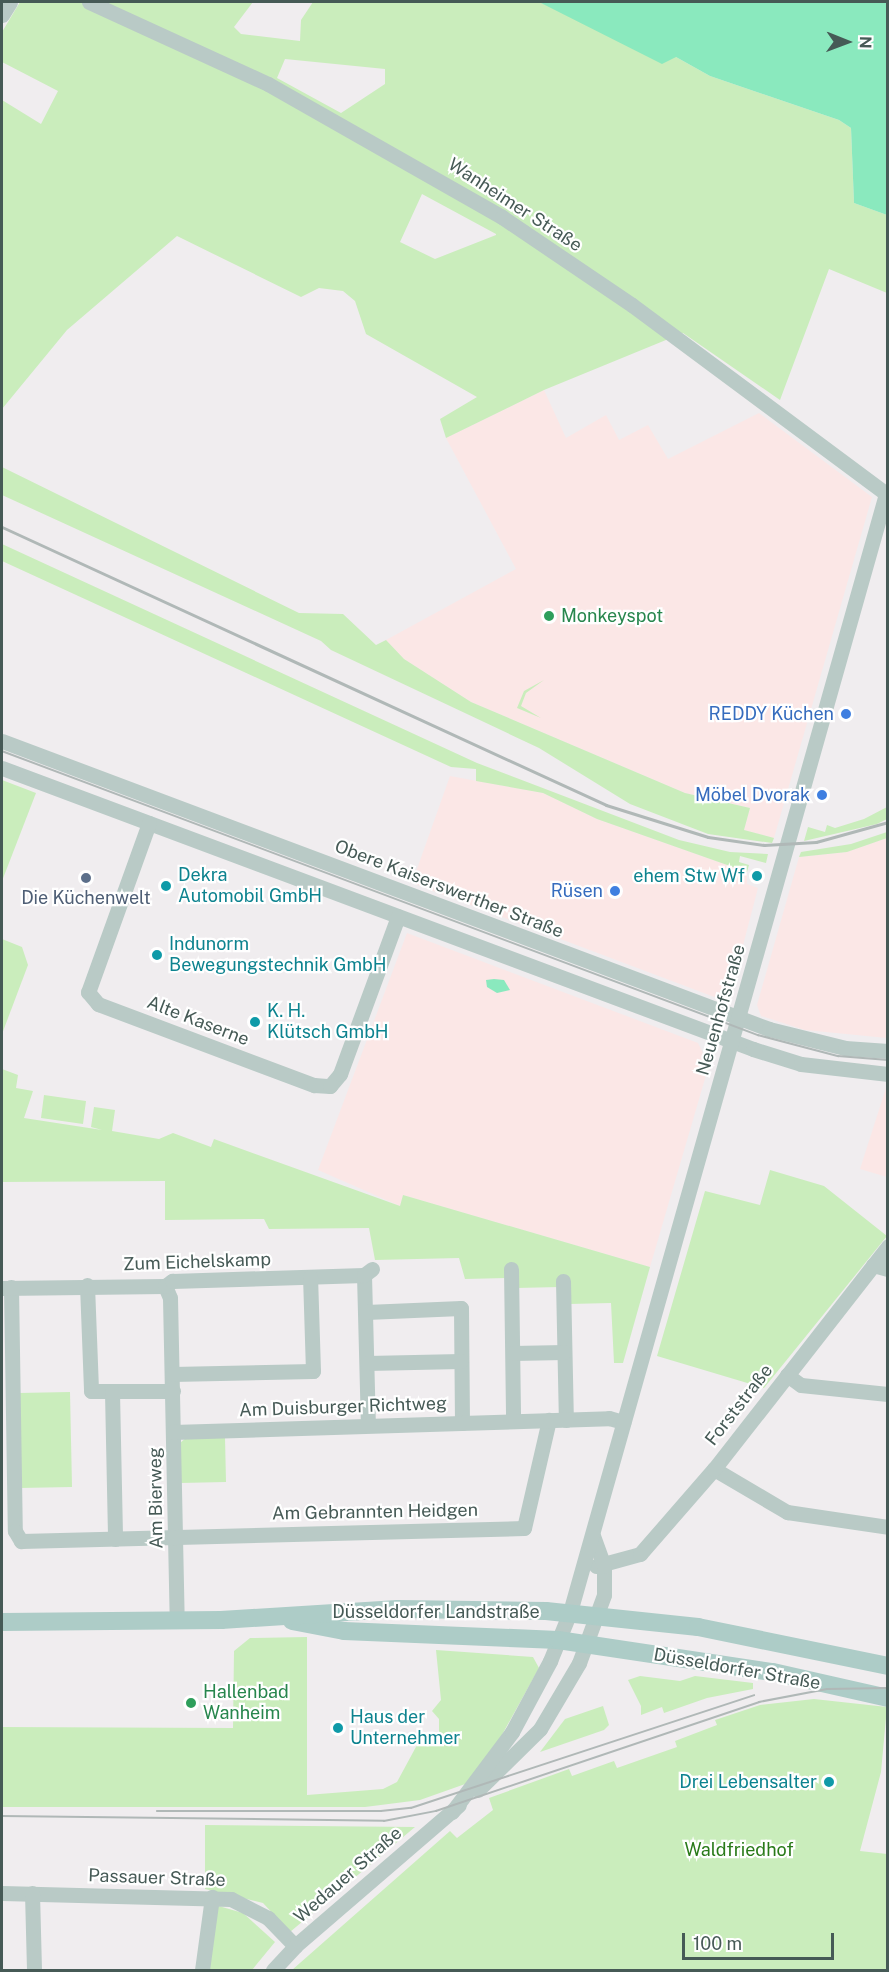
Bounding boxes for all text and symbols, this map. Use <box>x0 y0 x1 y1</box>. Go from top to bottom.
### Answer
north arrow <box>817 12 877 72</box>
text: N <box>856 36 875 49</box>
street label: Wanheimer Straße <box>444 154 586 256</box>
place label: Monkeyspot <box>561 605 663 627</box>
marker: Monkeyspot <box>542 609 556 623</box>
place label: REDDY Küchen <box>708 703 834 725</box>
marker: REDDY Küchen <box>839 707 853 721</box>
place label: Möbel Dvorak <box>695 784 810 806</box>
marker: Möbel Dvorak <box>815 788 829 802</box>
street label: Obere Kaiserswerther Straße <box>332 835 566 943</box>
place label: Dekra Automobil GmbH <box>178 865 322 908</box>
place label: ehem Stw Wf <box>633 865 745 887</box>
marker: ehem Stw Wf <box>750 869 764 883</box>
marker: Die Küchenwelt <box>79 871 93 885</box>
marker: Dekra Automobil GmbH <box>159 879 173 893</box>
place label: Rüsen <box>551 880 603 902</box>
marker: Rüsen <box>608 884 622 898</box>
place label: Die Küchenwelt <box>21 887 151 909</box>
place label: Indunorm Bewegungstechnik GmbH <box>169 934 386 976</box>
street label: Neuenhofstraße <box>692 942 750 1078</box>
marker: Indunorm Bewegungstechnik GmbH <box>150 948 164 962</box>
street label: Alte Kaserne <box>144 992 252 1050</box>
place label: K. H. Klütsch GmbH <box>267 1001 389 1044</box>
marker: K. H. Klütsch GmbH <box>248 1015 262 1029</box>
street label: Zum Eichelskamp <box>123 1249 271 1275</box>
street label: Forststraße <box>701 1360 777 1450</box>
street label: Am Duisburger Richtweg <box>239 1393 447 1421</box>
street label: Am Bierweg <box>144 1447 168 1549</box>
street label: Am Gebrannten Heidgen <box>272 1499 478 1525</box>
street label: Düsseldorfer Landstraße <box>332 1601 540 1623</box>
street label: Düsseldorfer Straße <box>652 1644 822 1694</box>
place label: Hallenbad Wanheim <box>203 1682 289 1724</box>
marker: Hallenbad Wanheim <box>184 1696 198 1710</box>
place label: Haus der Unternehmer <box>350 1707 460 1750</box>
marker: Haus der Unternehmer <box>331 1721 345 1735</box>
place label: Drei Lebensalter <box>679 1771 817 1793</box>
marker: Drei Lebensalter <box>822 1775 836 1789</box>
street label: Wedauer Straße <box>290 1822 406 1928</box>
park label: Waldfriedhof <box>684 1839 794 1861</box>
street label: Passauer Straße <box>88 1865 226 1891</box>
scale bar <box>685 1921 836 1959</box>
text: 100 m <box>693 1933 742 1954</box>

